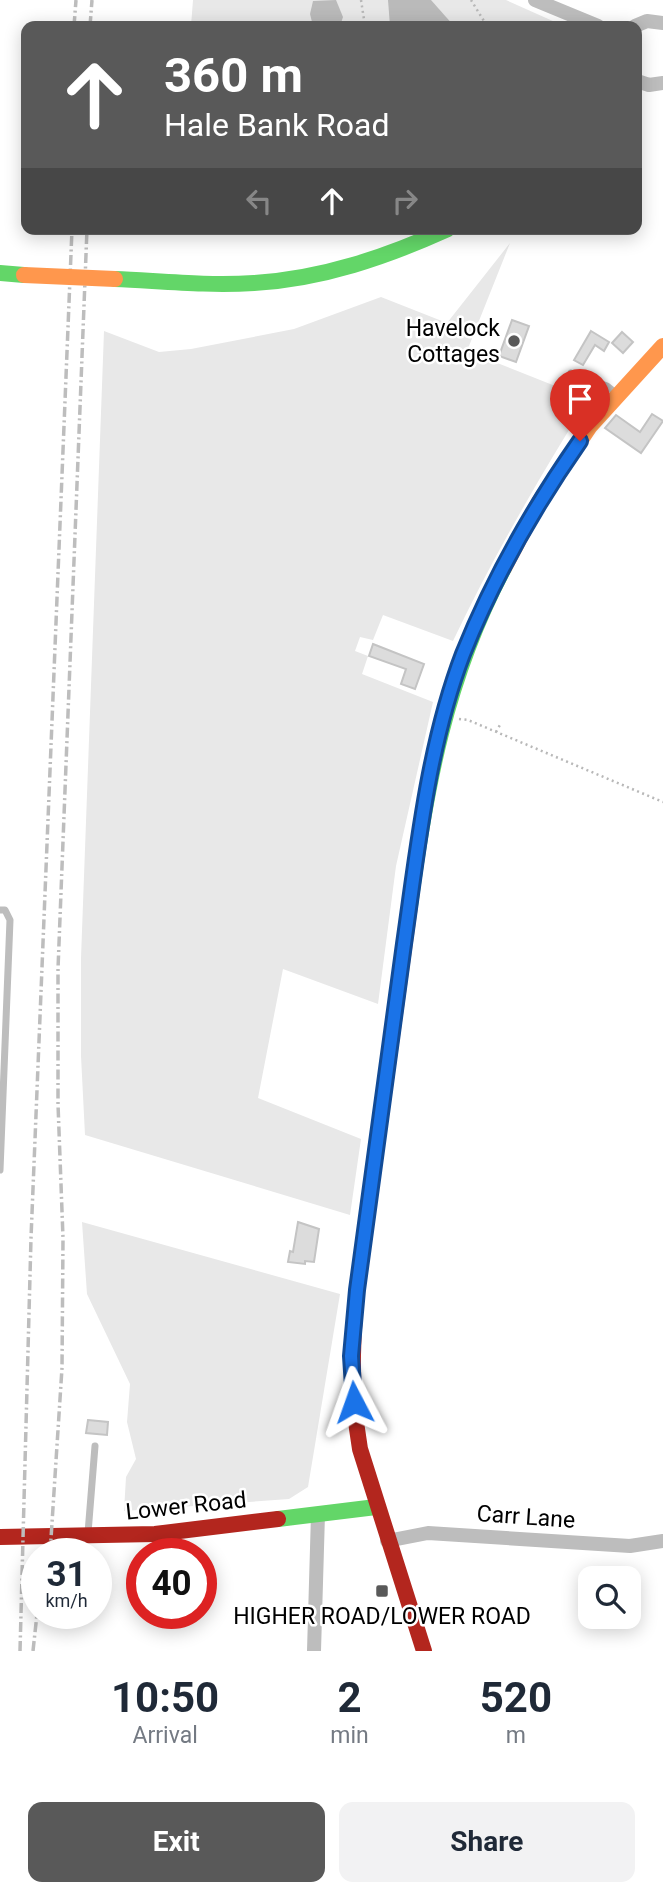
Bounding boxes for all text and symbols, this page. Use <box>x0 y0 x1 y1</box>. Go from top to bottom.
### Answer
text: 360 m <box>164 47 303 104</box>
icon: ahead <box>49 49 140 140</box>
text: Hale Bank Road <box>164 106 390 144</box>
icon: left <box>240 182 278 220</box>
icon: ahead <box>313 182 351 220</box>
icon: right <box>386 182 424 220</box>
place label: Havelock Cottages <box>406 315 500 368</box>
marker: Havelock Cottages <box>506 333 522 349</box>
pin <box>550 369 610 441</box>
icon: arrive <box>561 380 599 418</box>
position arrow <box>317 1365 391 1439</box>
street label: Lower Road <box>124 1486 248 1526</box>
street label: Carr Lane <box>476 1500 576 1534</box>
speed limit sign: 40 <box>126 1538 217 1629</box>
text: 31 <box>46 1554 87 1595</box>
map controls <box>578 1566 641 1629</box>
button: search <box>578 1566 641 1629</box>
marker: HIGHER ROAD/LOWER ROAD <box>374 1583 390 1599</box>
text: km/h <box>45 1590 88 1611</box>
place label: HIGHER ROAD/LOWER ROAD <box>233 1603 531 1630</box>
text: 10:50 <box>111 1673 219 1722</box>
text: 2 <box>337 1673 362 1722</box>
text: 520 <box>480 1673 552 1722</box>
text: Arrival <box>132 1722 198 1749</box>
text: min <box>330 1722 369 1749</box>
text: m <box>506 1722 526 1749</box>
button: Exit <box>28 1802 325 1882</box>
button: Share <box>339 1802 635 1882</box>

